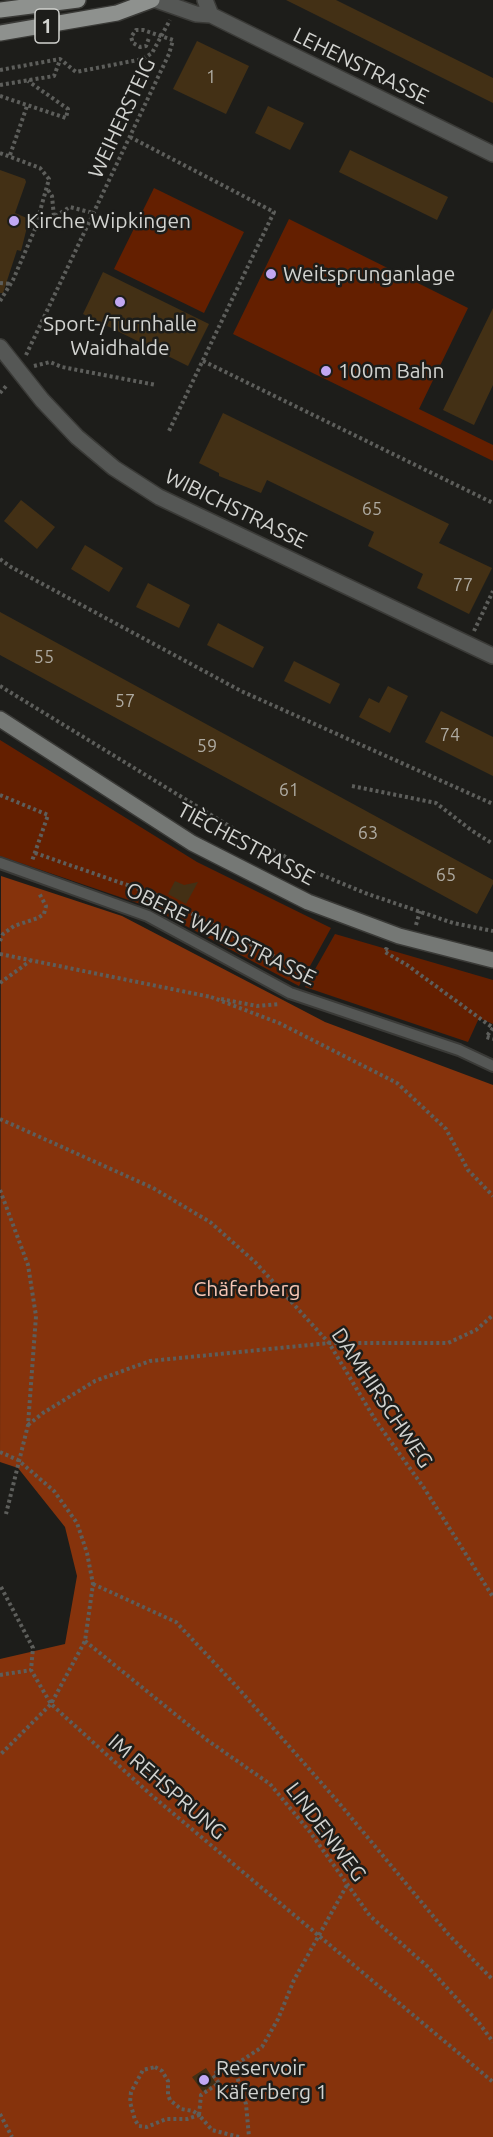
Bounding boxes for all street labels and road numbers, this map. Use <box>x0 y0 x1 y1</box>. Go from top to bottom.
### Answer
road number: 1 <box>35 9 59 43</box>
street label: LEHENSTRASSE <box>289 22 433 110</box>
street label: WEIHERSTEIG <box>83 54 161 182</box>
street label: WIBICHSTRASSE <box>161 464 311 554</box>
street label: TIÈCHESTRASSE <box>173 797 319 891</box>
street label: OBERE WAIDSTRASSE <box>122 877 320 991</box>
street label: DAMHIRSCHWEG <box>326 1323 438 1473</box>
street label: IM REHSPRUNG <box>103 1729 231 1845</box>
street label: LINDENWEG <box>281 1778 371 1886</box>

